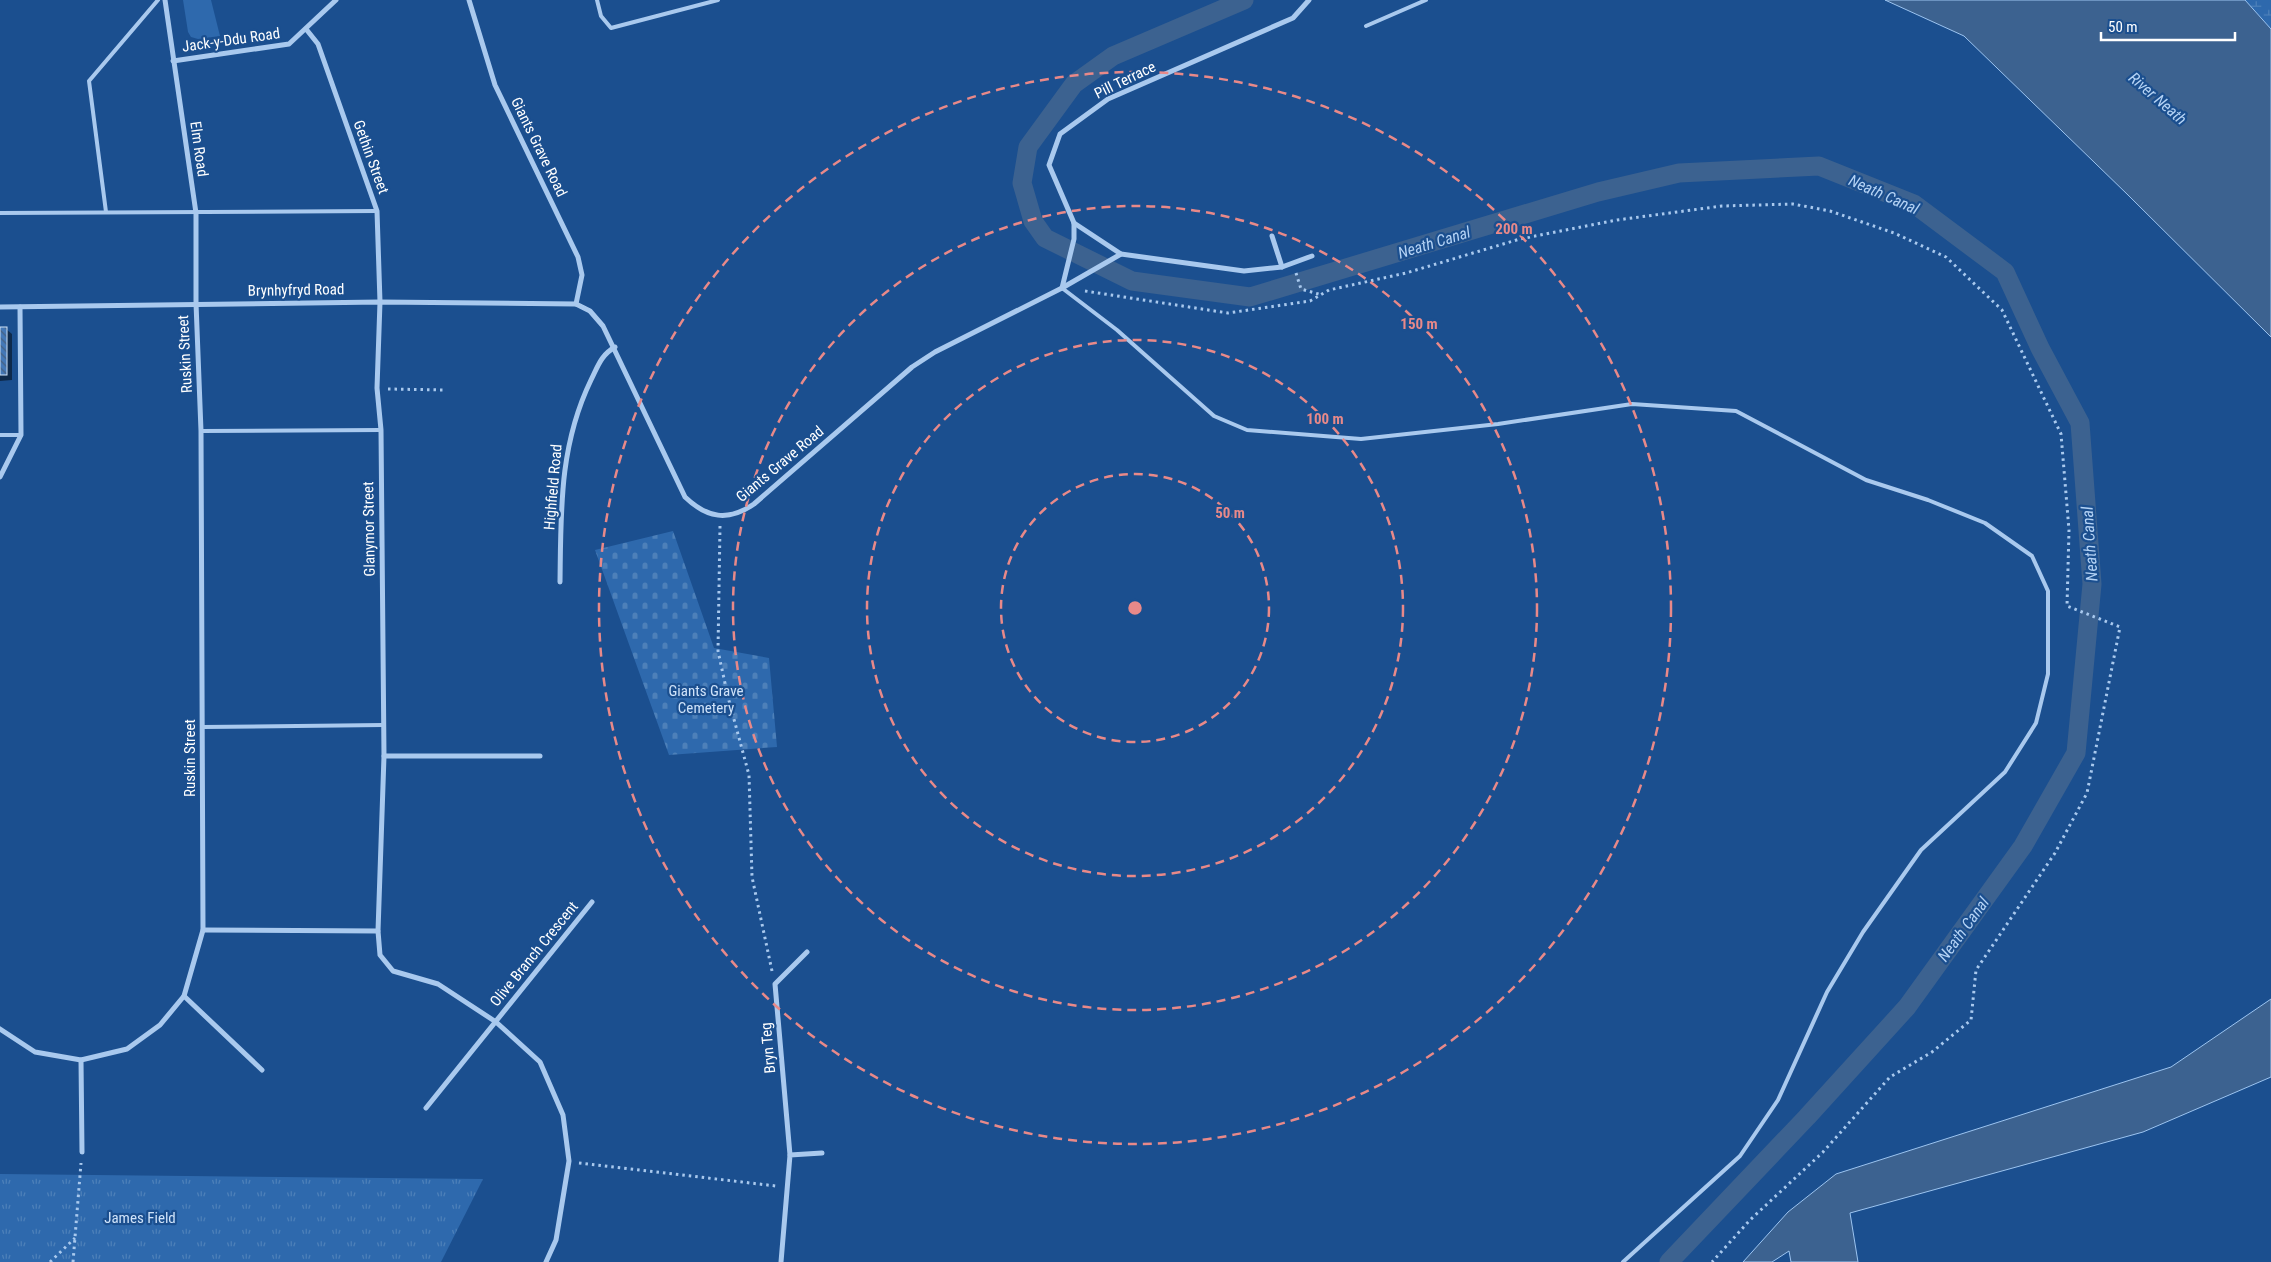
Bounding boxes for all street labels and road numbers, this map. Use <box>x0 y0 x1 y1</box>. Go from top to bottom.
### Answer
street label: Jack-y-Ddu Road <box>181 24 281 56</box>
street label: Pill Terrace <box>1091 57 1159 103</box>
street label: Giants Grave Road <box>507 94 571 200</box>
street label: Gethin Street <box>349 118 393 196</box>
street label: Elm Road <box>186 120 212 178</box>
street label: Brynhyfryd Road <box>248 280 344 300</box>
street label: Ruskin Street <box>174 315 196 393</box>
street label: Giants Grave Road <box>733 422 827 506</box>
street label: Highfield Road <box>540 443 566 531</box>
street label: Glanymor Street <box>359 481 379 577</box>
street label: Ruskin Street <box>181 719 199 797</box>
street label: Olive Branch Crescent <box>486 898 582 1010</box>
street label: Bryn Teg <box>757 1022 779 1074</box>

